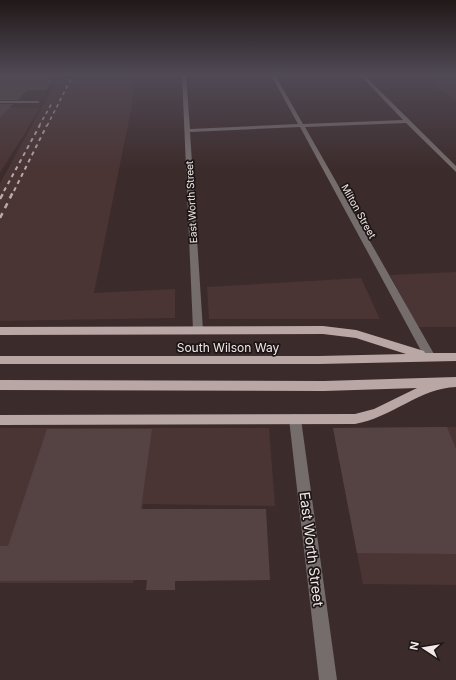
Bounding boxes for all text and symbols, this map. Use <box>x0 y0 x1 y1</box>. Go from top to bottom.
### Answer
street label: East Worth Street <box>183 160 199 243</box>
street label: Milton Street <box>339 182 379 241</box>
street label: South Wilson Way <box>177 340 280 355</box>
street label: East Worth Street <box>297 491 328 608</box>
north arrow <box>404 628 444 668</box>
text: N <box>406 640 422 651</box>

